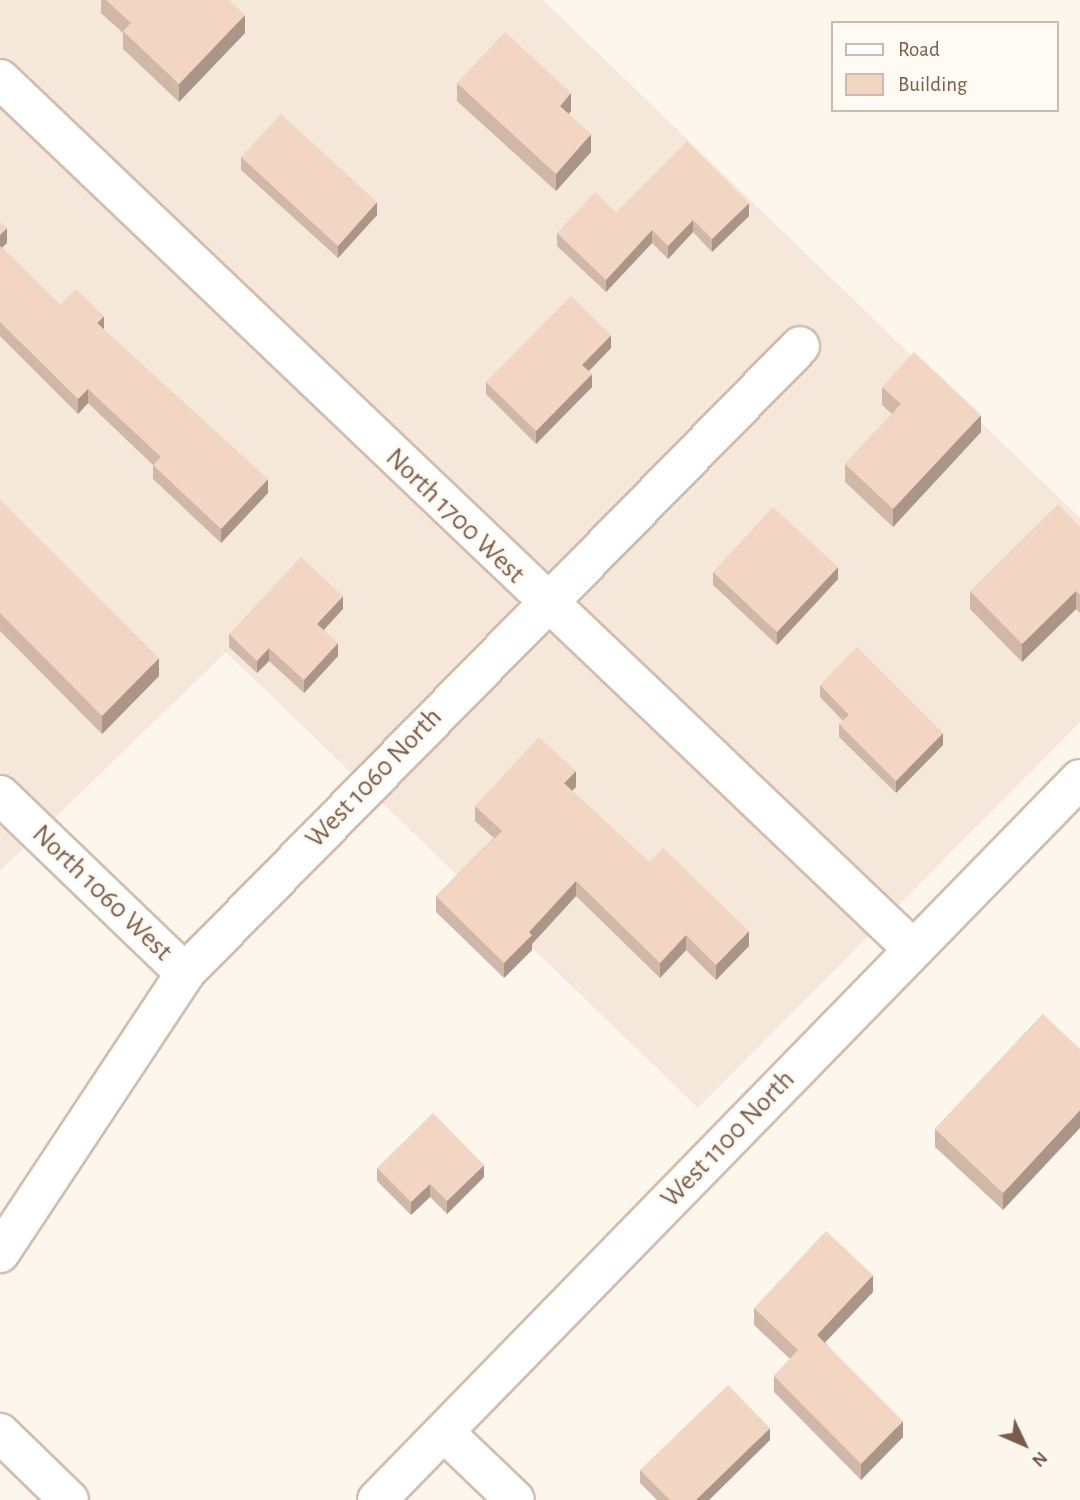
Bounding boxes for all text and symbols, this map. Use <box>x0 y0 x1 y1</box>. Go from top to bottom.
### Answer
legend <box>832 21 1059 112</box>
text: Road <box>898 39 940 60</box>
text: Building <box>898 74 967 95</box>
street label: North 1700 West <box>378 441 532 591</box>
street label: West 1060 North <box>299 701 449 855</box>
street label: North 1060 West <box>25 818 179 968</box>
street label: West 1100 North <box>654 1063 802 1215</box>
north arrow <box>989 1409 1059 1479</box>
text: N <box>1028 1448 1051 1470</box>

